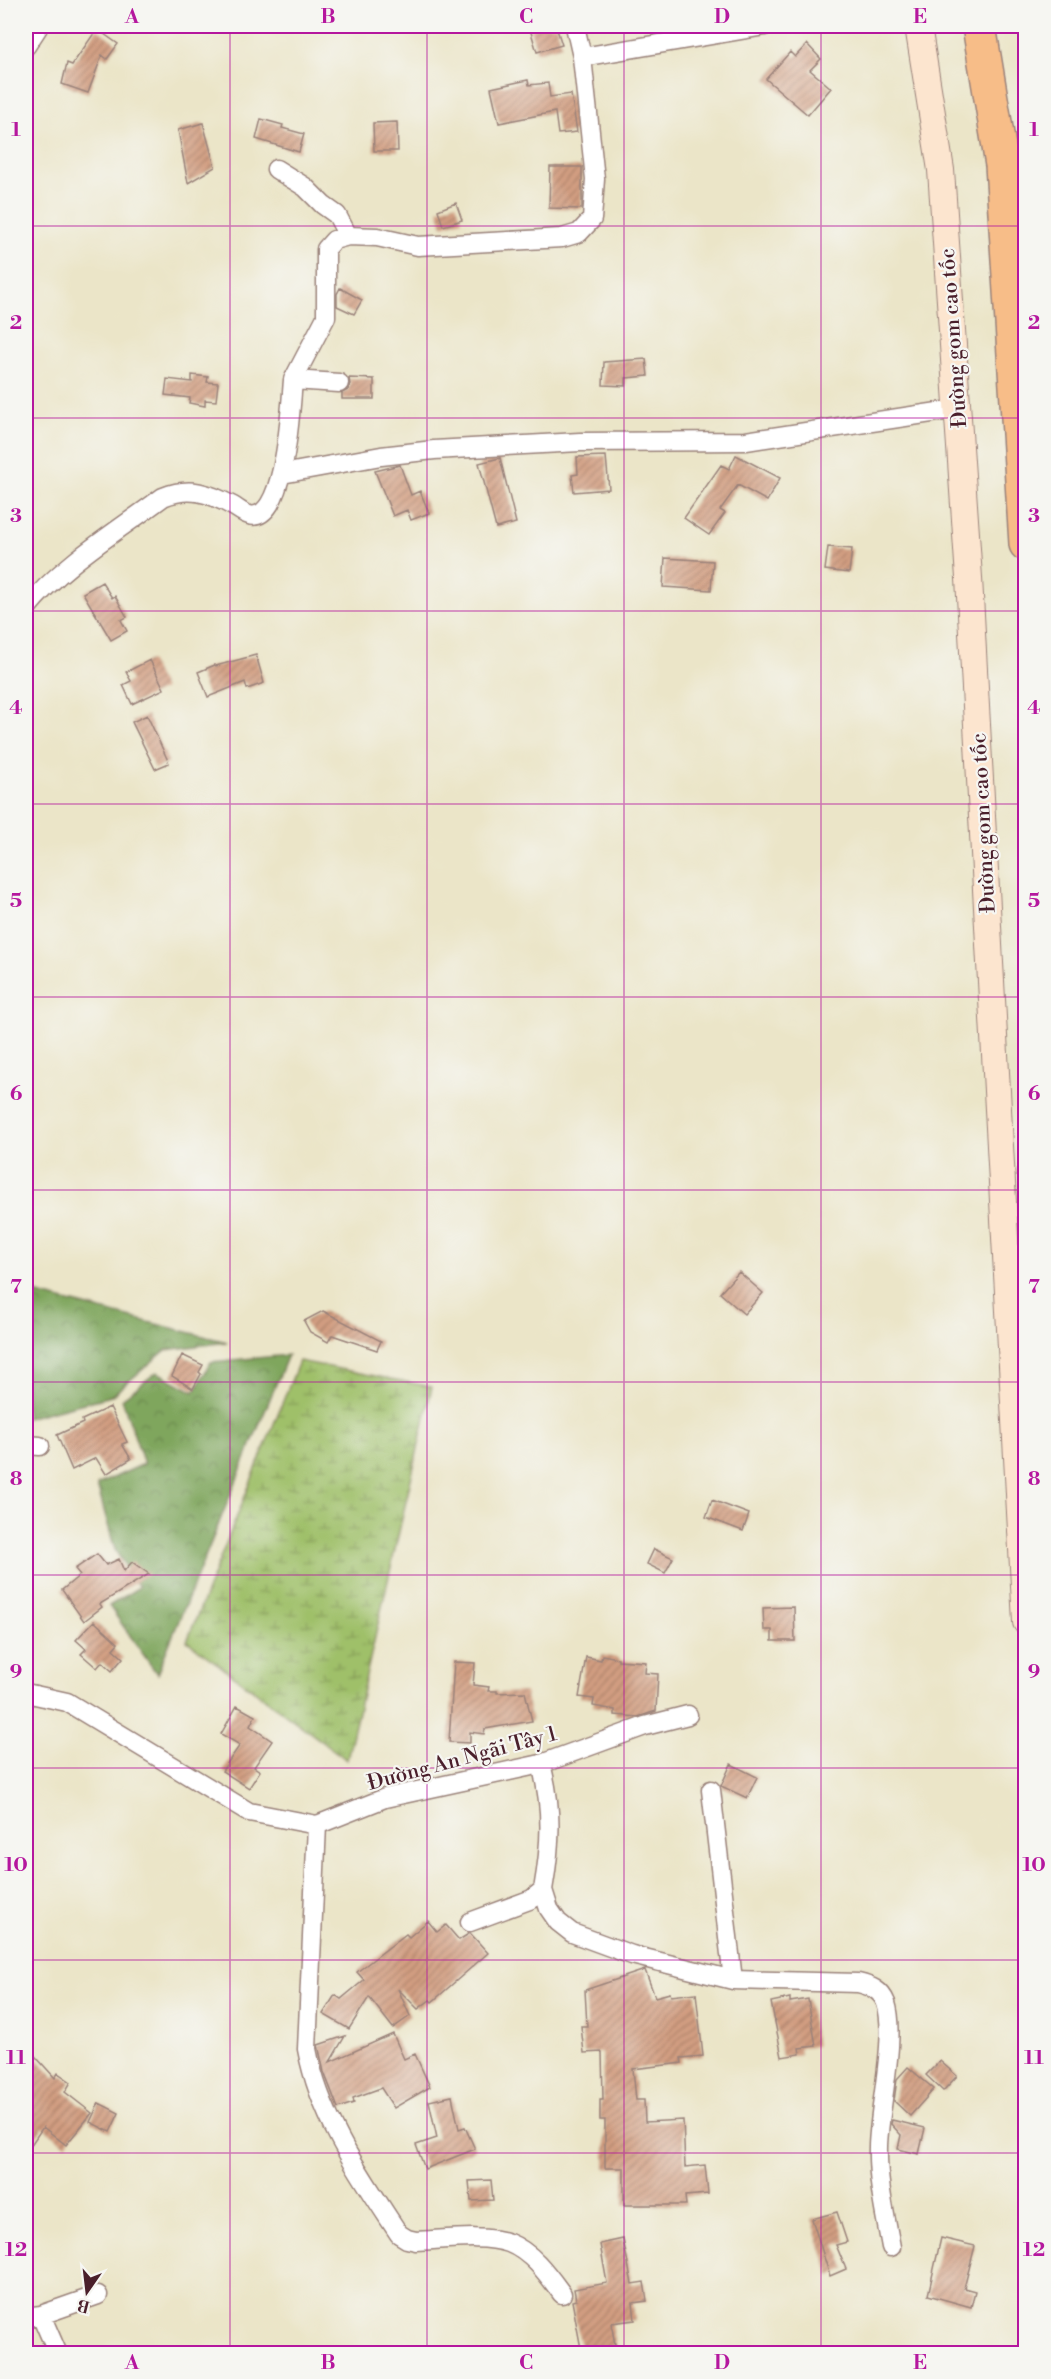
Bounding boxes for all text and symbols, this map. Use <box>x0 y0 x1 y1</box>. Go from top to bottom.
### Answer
text: A <box>124 5 140 30</box>
text: B <box>320 5 336 30</box>
text: C <box>519 5 533 30</box>
text: D <box>714 5 730 30</box>
text: E <box>913 5 927 30</box>
text: 1 <box>11 118 21 143</box>
text: 1 <box>1029 118 1039 143</box>
street label: Đường gom cao tốc <box>935 247 973 429</box>
text: 2 <box>10 311 22 336</box>
text: 2 <box>1028 311 1040 336</box>
text: 3 <box>10 504 22 529</box>
text: 3 <box>1028 504 1040 529</box>
text: 4 <box>9 696 23 721</box>
text: 4 <box>1027 696 1041 721</box>
street label: Đường gom cao tốc <box>966 732 1002 914</box>
text: 5 <box>10 889 22 914</box>
text: 5 <box>1028 889 1040 914</box>
text: 6 <box>10 1082 23 1107</box>
text: 6 <box>1028 1082 1041 1107</box>
text: 7 <box>10 1275 22 1300</box>
text: 7 <box>1028 1275 1040 1300</box>
text: 8 <box>10 1467 23 1492</box>
text: 8 <box>1028 1467 1041 1492</box>
text: 9 <box>10 1660 22 1685</box>
text: 9 <box>1028 1660 1040 1685</box>
street label: Đường An Ngãi Tây 1 <box>365 1721 560 1797</box>
text: 10 <box>4 1853 28 1878</box>
text: 10 <box>1022 1853 1046 1878</box>
text: 11 <box>6 2046 26 2071</box>
text: 11 <box>1024 2046 1044 2071</box>
text: 12 <box>5 2238 27 2263</box>
text: 12 <box>1023 2238 1045 2263</box>
north arrow <box>57 2262 117 2322</box>
text: B <box>75 2294 92 2317</box>
text: A <box>124 2351 140 2376</box>
text: B <box>320 2351 336 2376</box>
text: C <box>519 2351 533 2376</box>
text: D <box>714 2351 730 2376</box>
text: E <box>913 2351 927 2376</box>

